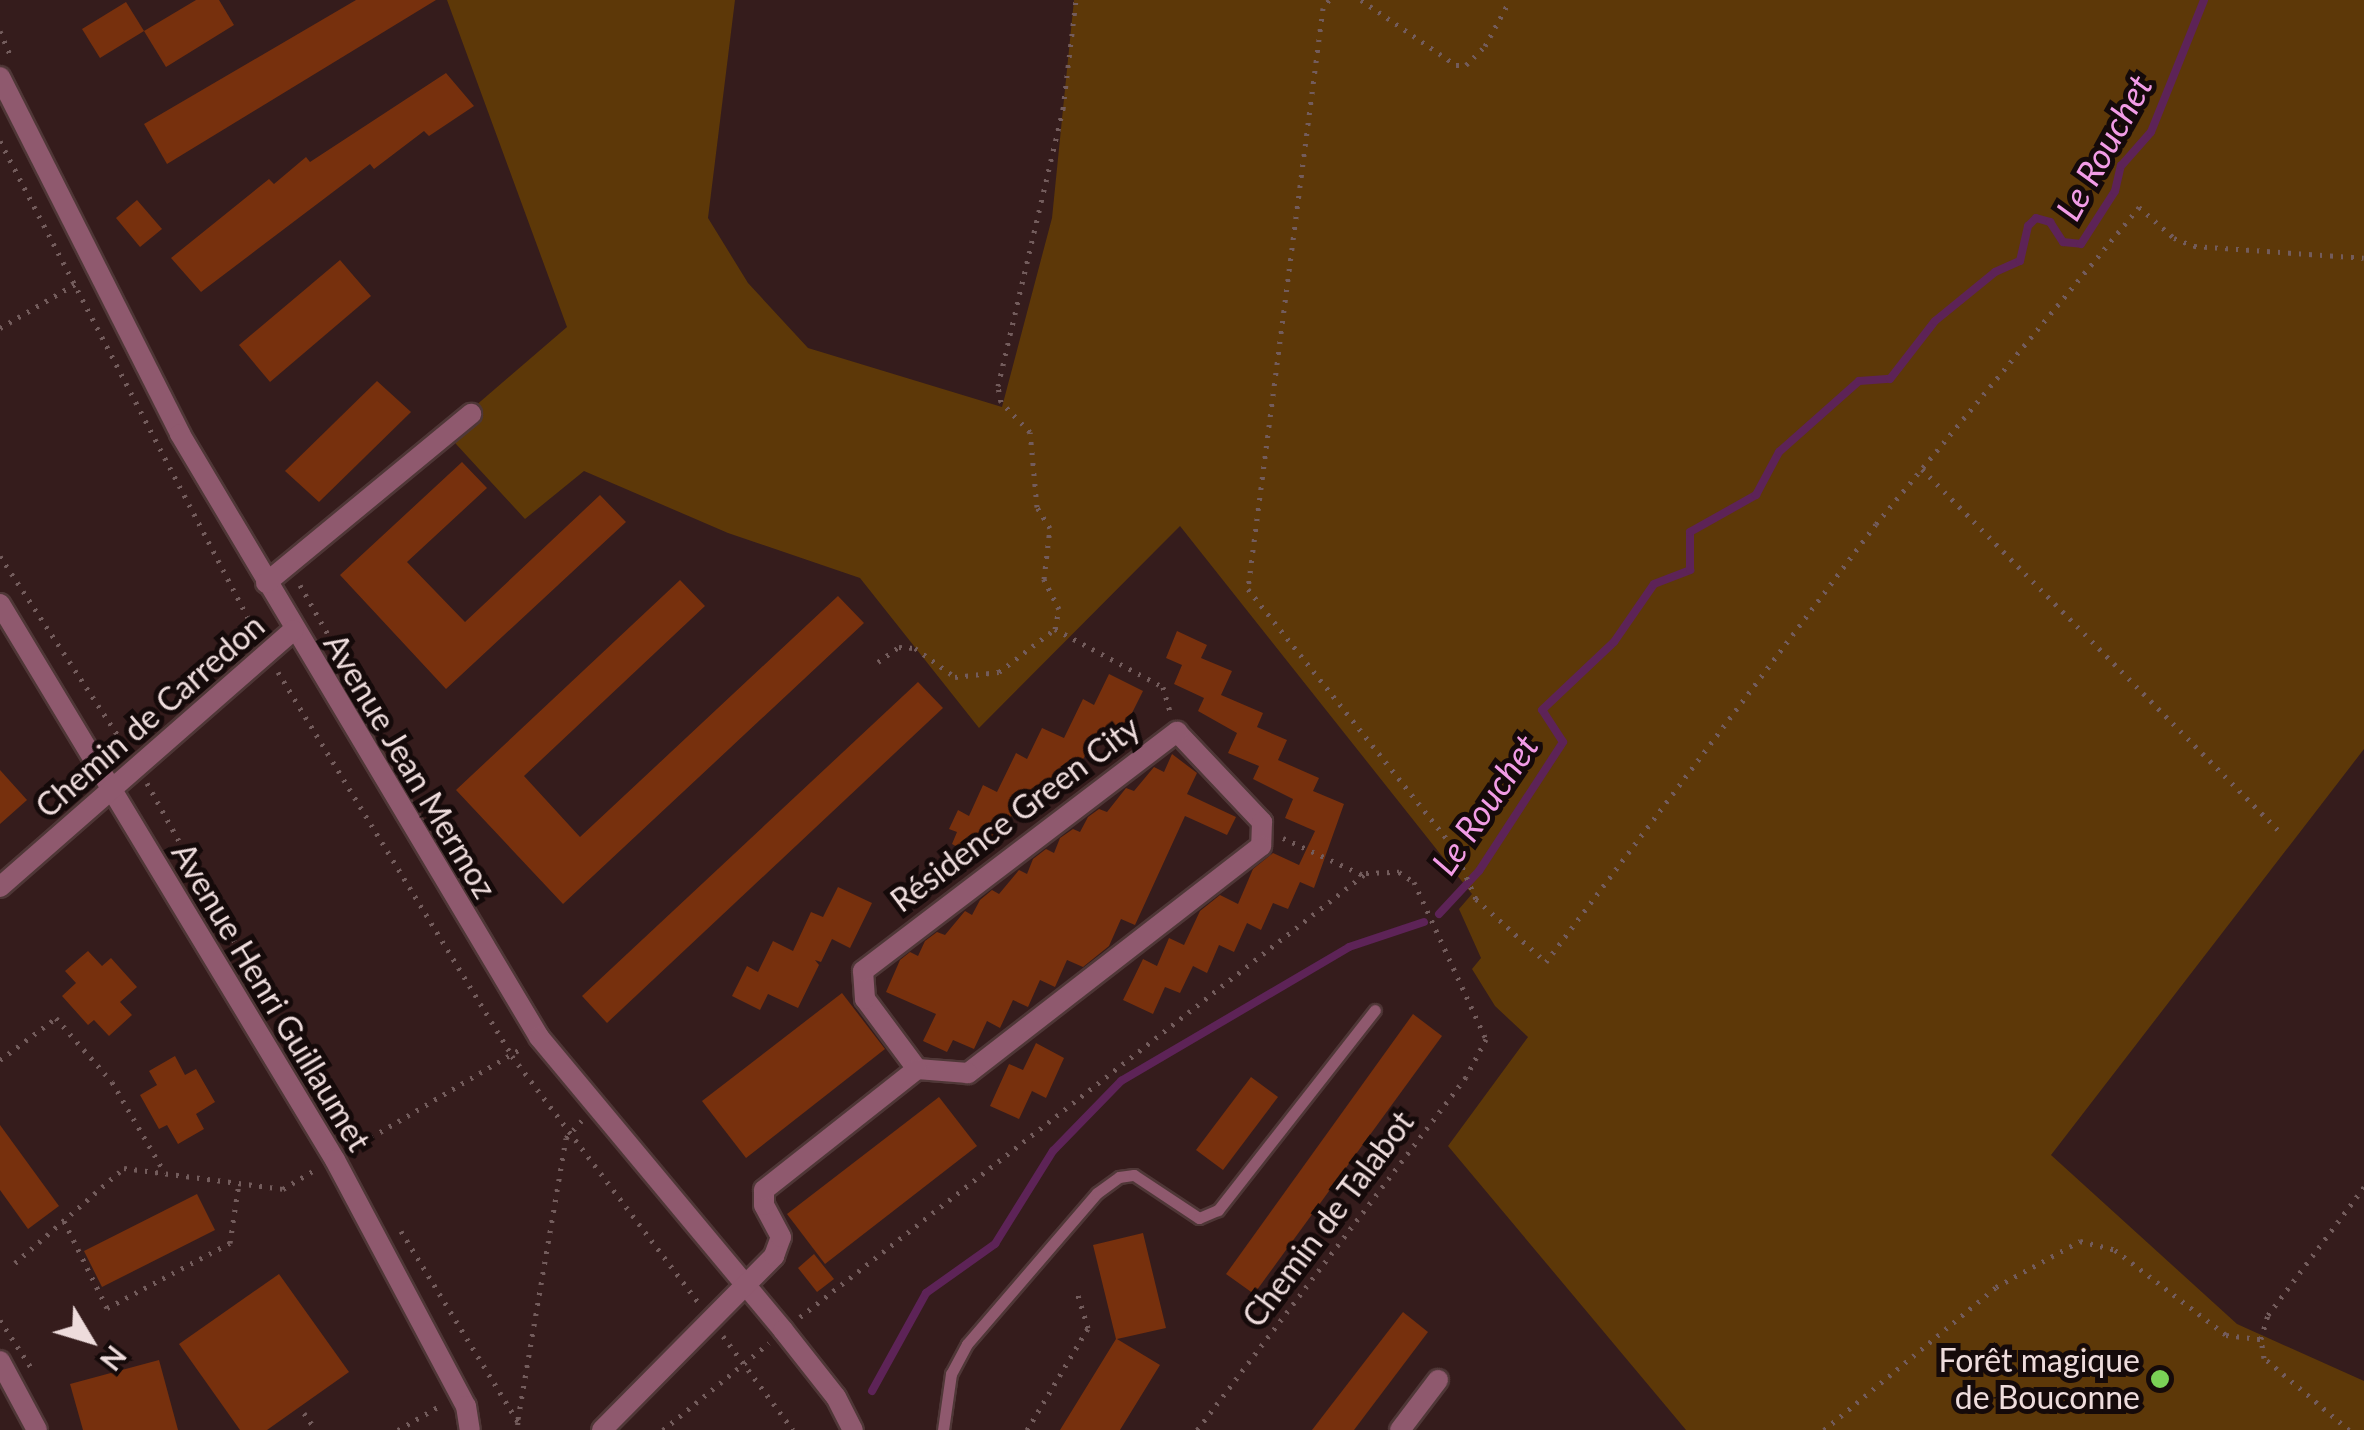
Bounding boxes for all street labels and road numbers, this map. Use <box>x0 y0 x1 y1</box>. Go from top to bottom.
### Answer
street label: Chemin de Carredon <box>28 606 272 826</box>
street label: Avenue Jean Mermoz <box>316 627 504 905</box>
street label: Résidence Green City <box>883 708 1147 920</box>
street label: Avenue Henri Guillaumet <box>164 836 378 1158</box>
street label: Chemin de Talabot <box>1234 1103 1422 1335</box>

